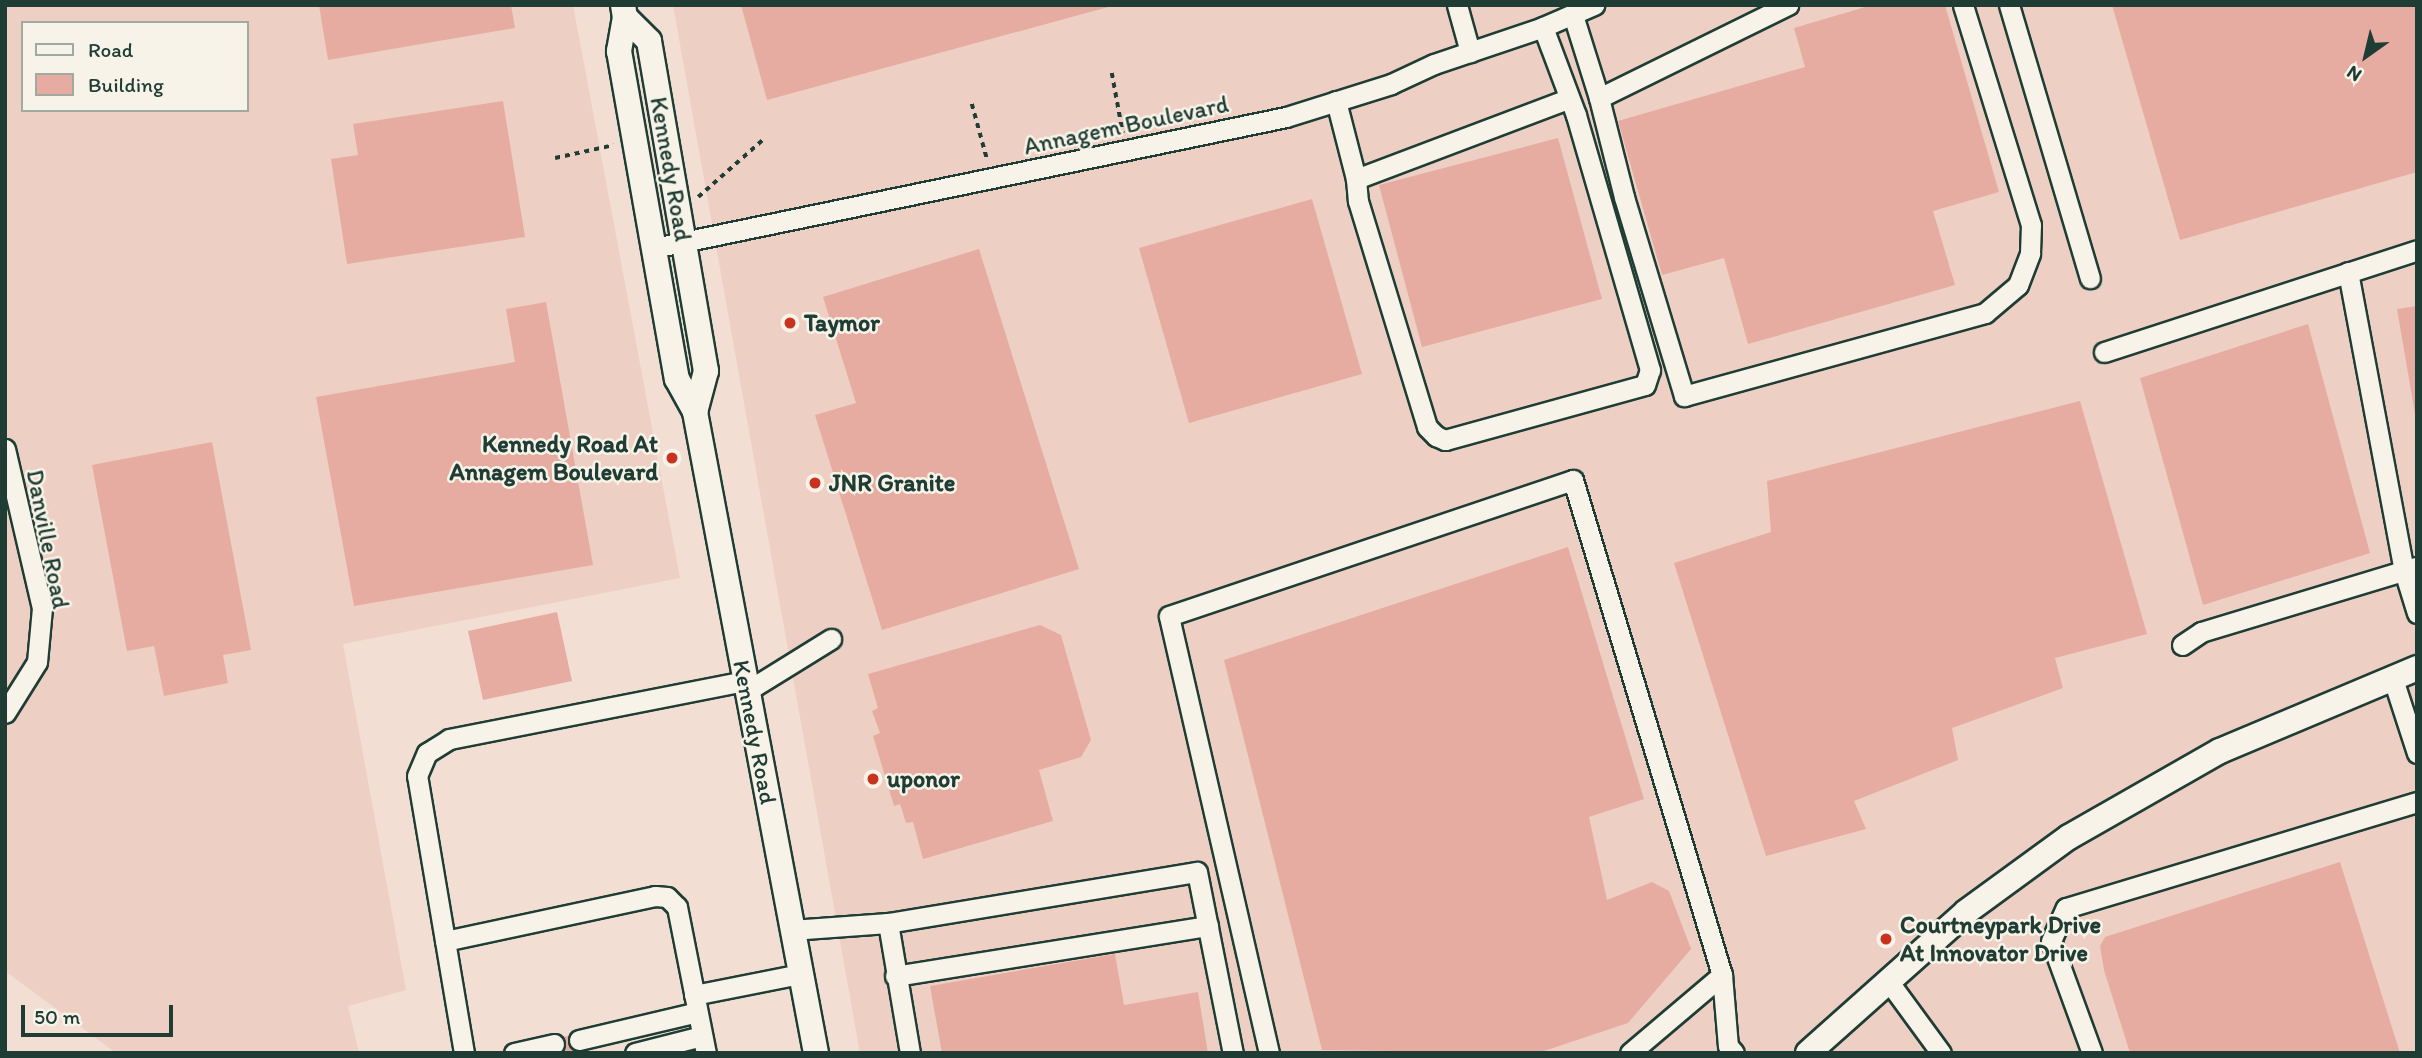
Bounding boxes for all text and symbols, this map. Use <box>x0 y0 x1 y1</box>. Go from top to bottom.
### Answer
legend <box>21 21 248 112</box>
north arrow <box>2331 21 2401 91</box>
text: Road <box>88 37 133 62</box>
text: N <box>2342 61 2366 87</box>
text: Building <box>88 72 164 97</box>
street label: Annagem Boulevard <box>1021 89 1231 161</box>
street label: Kennedy Road <box>644 95 698 243</box>
place label: Taymor <box>804 309 880 337</box>
marker: Taymor <box>782 315 798 331</box>
place label: Kennedy Road At Annagem Boulevard <box>449 430 658 486</box>
marker: Kennedy Road At Annagem Boulevard <box>664 450 680 466</box>
street label: Danville Road <box>20 467 76 611</box>
place label: JNR Granite <box>829 469 955 497</box>
marker: JNR Granite <box>807 475 823 491</box>
street label: Kennedy Road <box>727 658 783 806</box>
place label: uponor <box>887 765 960 793</box>
marker: uponor <box>865 771 881 787</box>
place label: Courtneypark Drive At Innovator Drive <box>1900 911 2102 967</box>
marker: Courtneypark Drive At Innovator Drive <box>1878 931 1894 947</box>
scale bar <box>24 992 177 1036</box>
text: 50 m <box>34 1004 80 1029</box>

